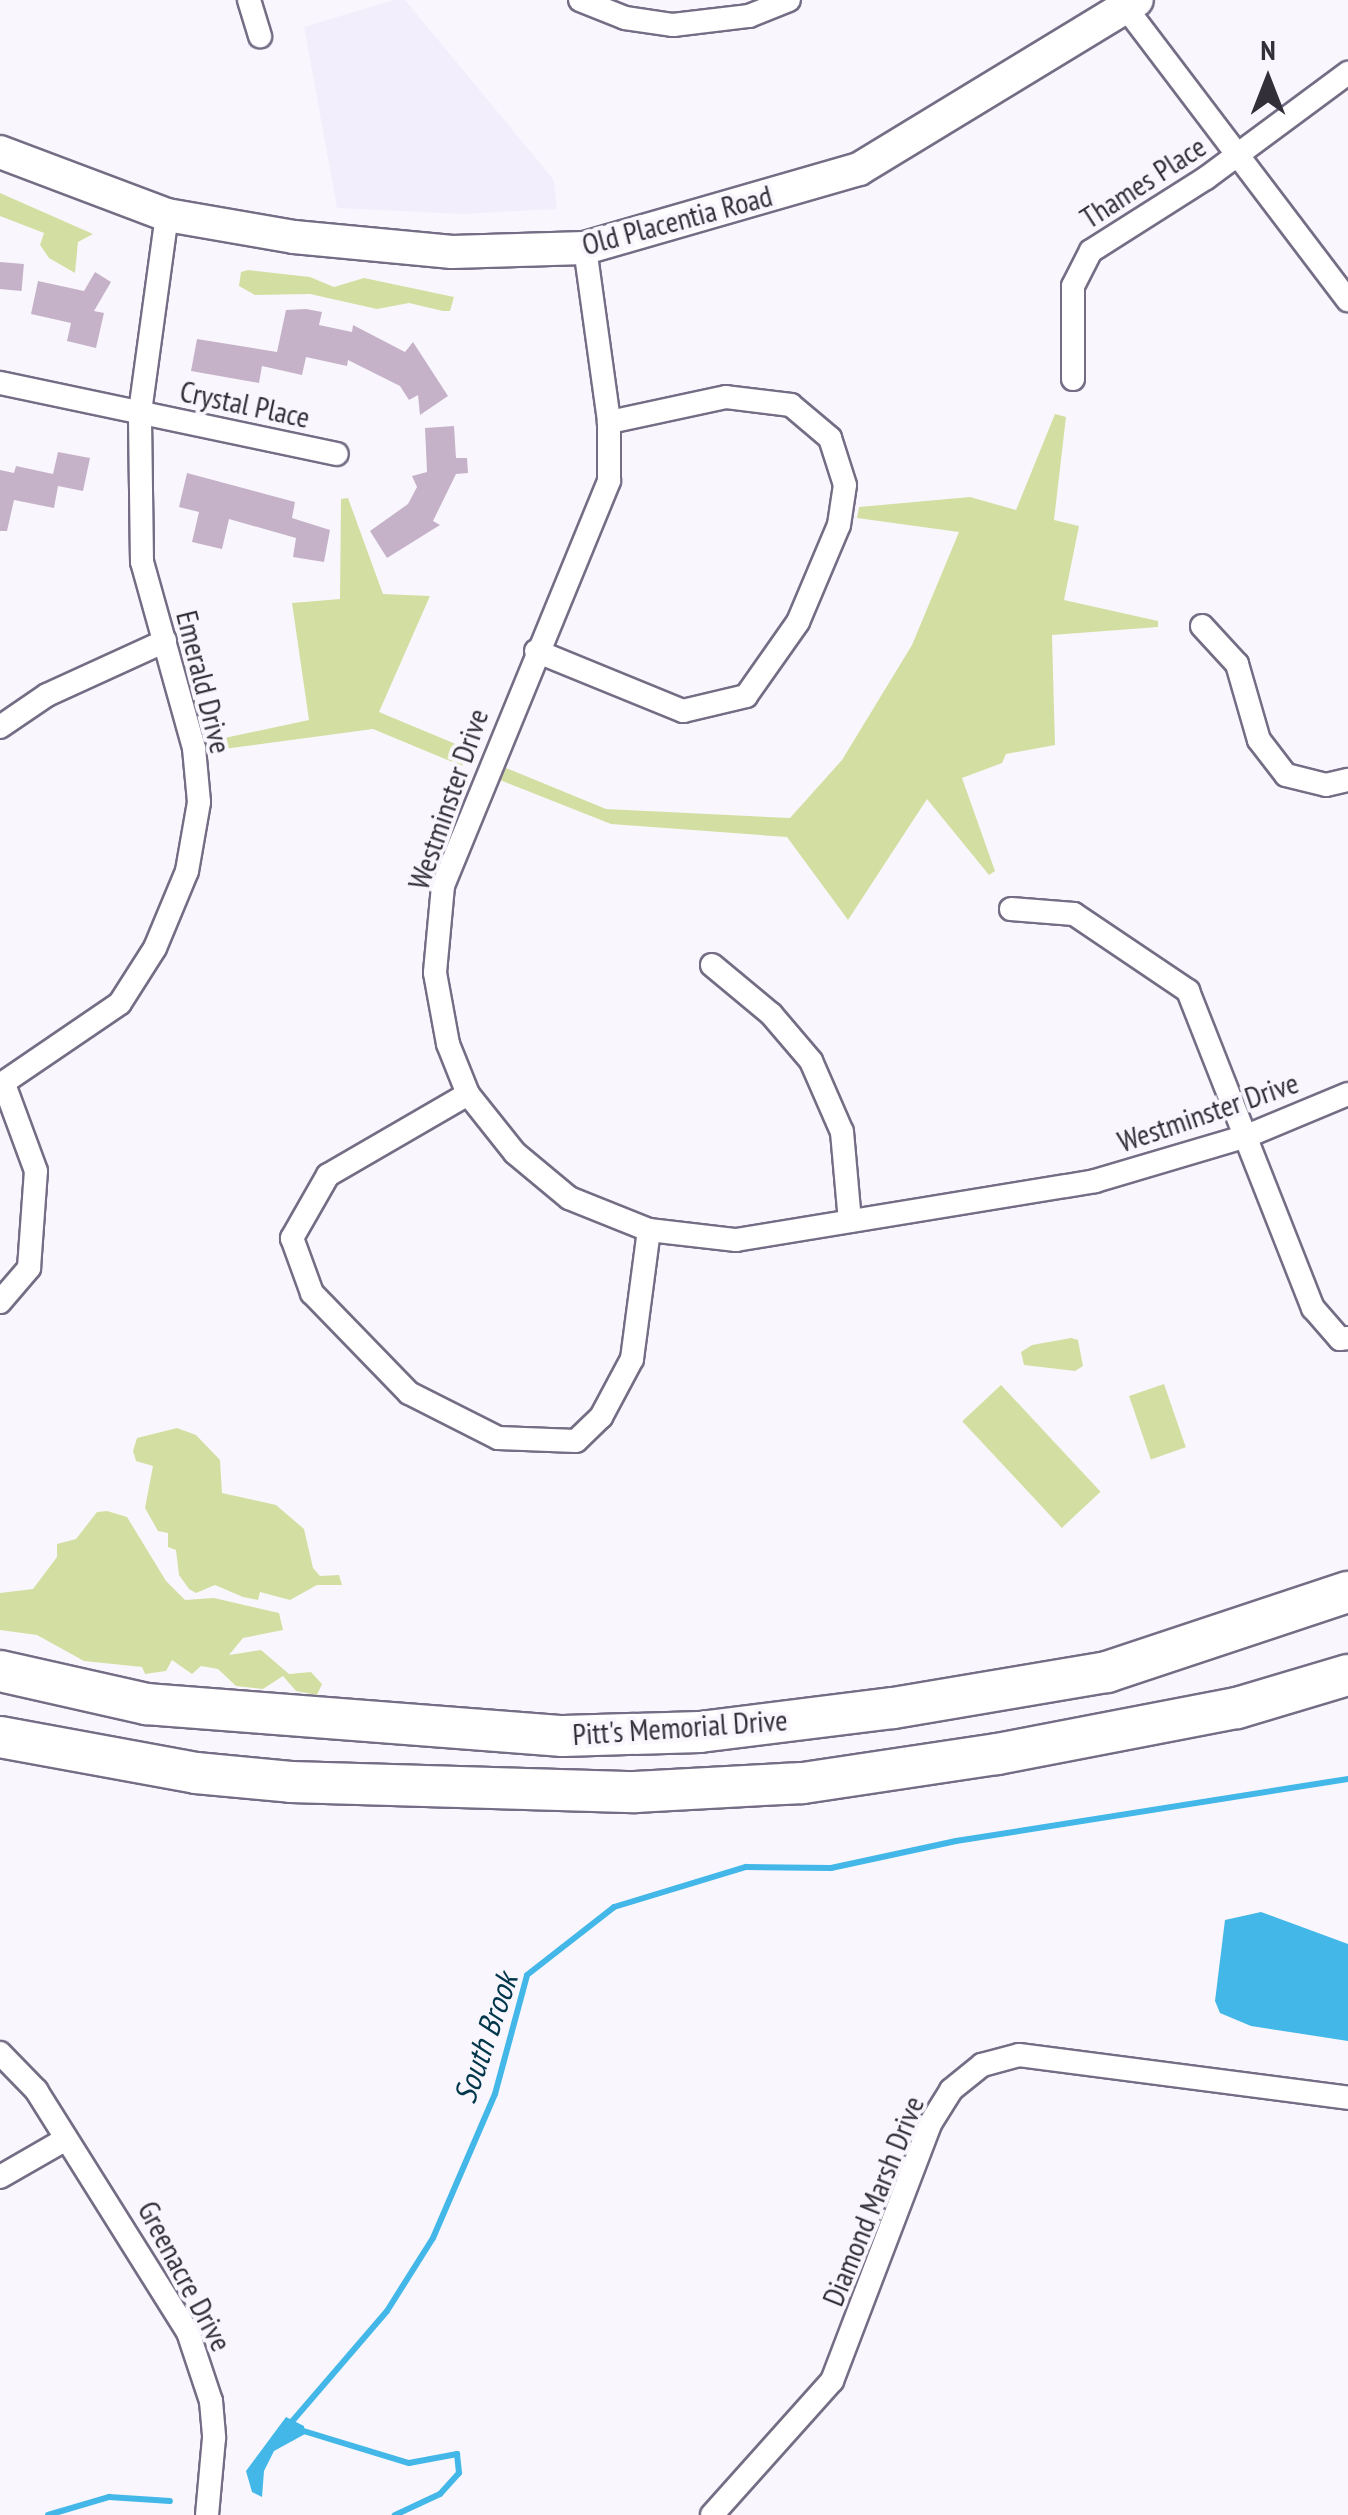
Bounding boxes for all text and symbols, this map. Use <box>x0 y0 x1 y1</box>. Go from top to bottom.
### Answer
north arrow <box>1218 30 1318 130</box>
text: N <box>1260 31 1276 68</box>
street label: Thames Place <box>1074 128 1212 236</box>
street label: Old Placentia Road <box>578 177 776 263</box>
street label: Crystal Place <box>177 373 313 435</box>
street label: Emerald Drive <box>169 607 239 757</box>
street label: Westminster Drive <box>400 704 496 894</box>
street label: Westminster Drive <box>1113 1064 1303 1160</box>
street label: Pitt's Memorial Drive <box>571 1702 789 1752</box>
water label: South Brook <box>445 1968 525 2108</box>
street label: Diamond Marsh Drive <box>815 2091 931 2311</box>
street label: Greenacre Drive <box>130 2195 240 2357</box>

